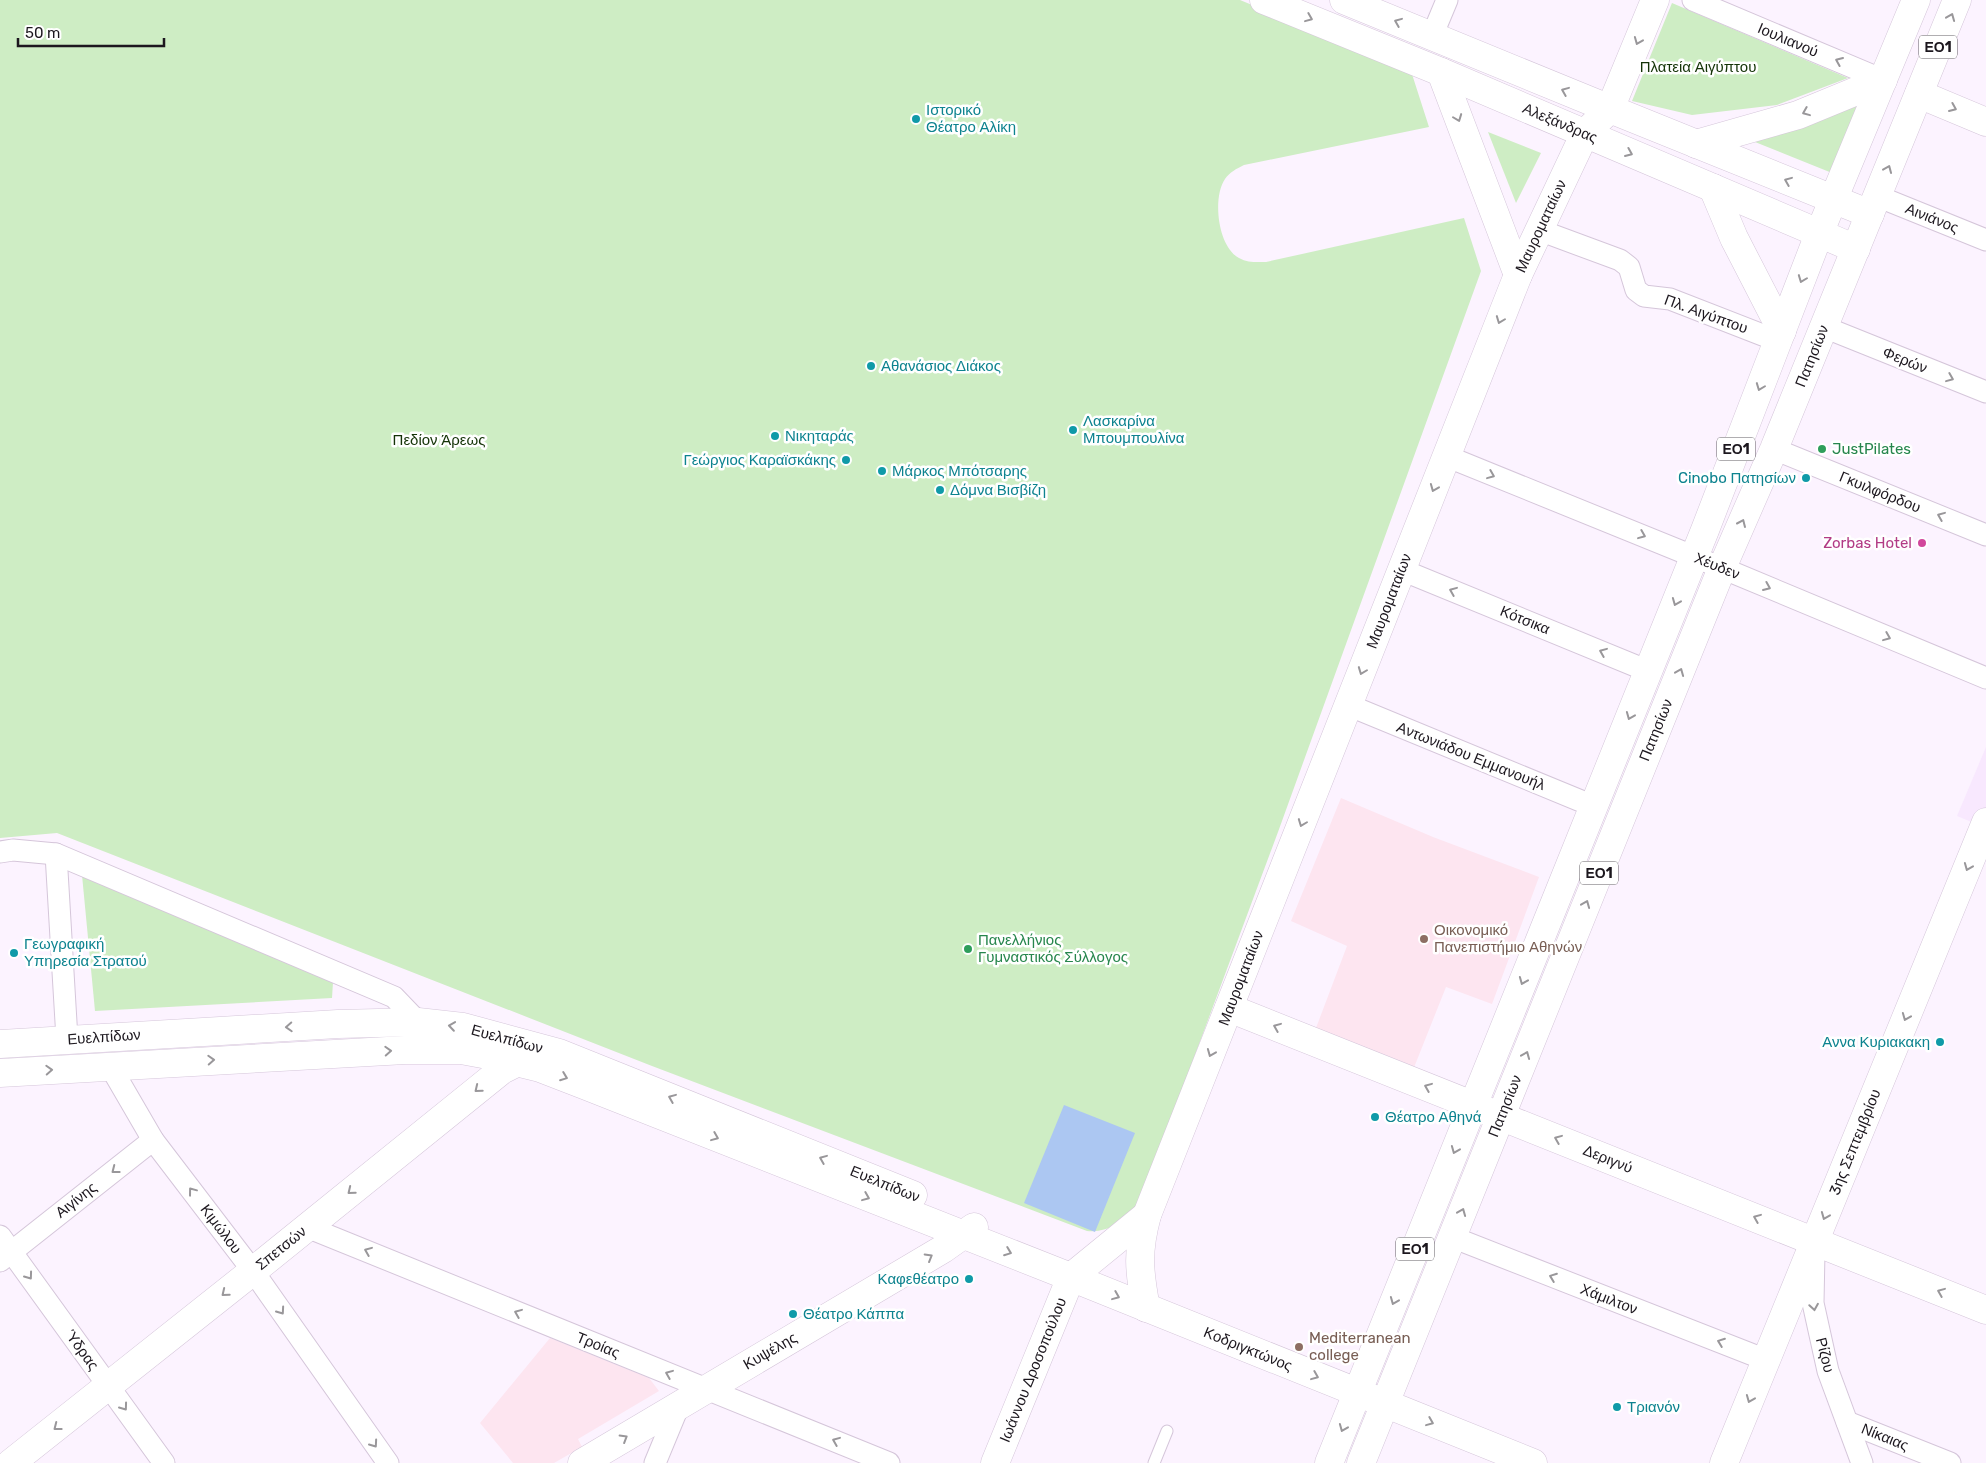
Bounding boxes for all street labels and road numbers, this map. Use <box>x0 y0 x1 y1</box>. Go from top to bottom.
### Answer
street label: Ιουλιανού <box>1755 19 1821 61</box>
road number: ΕΟ1 <box>1919 36 1957 58</box>
street label: Αλεξάνδρας <box>1520 99 1600 147</box>
street label: Μαυροματαίων <box>1512 177 1570 275</box>
street label: Αινιάνος <box>1903 199 1961 237</box>
street label: Πλ. Αιγύπτου <box>1662 291 1750 337</box>
street label: Πατησίων <box>1791 322 1833 390</box>
street label: Φερών <box>1880 343 1930 377</box>
road number: ΕΟ1 <box>1717 438 1755 460</box>
street label: Γκυιλφόρδου <box>1837 468 1923 516</box>
street label: Χέυδεν <box>1692 549 1742 583</box>
street label: Μαυροματαίων <box>1363 551 1415 651</box>
street label: Κότσικα <box>1497 602 1553 638</box>
street label: Πατησίων <box>1635 696 1677 764</box>
street label: Αντωνιάδου Εμμανουήλ <box>1394 718 1548 794</box>
road number: ΕΟ1 <box>1580 861 1618 884</box>
street label: Μαυροματαίων <box>1215 928 1267 1028</box>
street label: Ευελπίδων <box>469 1021 545 1057</box>
street label: Ευελπίδων <box>67 1025 141 1049</box>
street label: Πατησίων <box>1484 1072 1526 1140</box>
street label: 3ης Σεπτεμβρίου <box>1826 1086 1884 1198</box>
street label: Δεριγνύ <box>1581 1141 1635 1177</box>
street label: Ευελπίδων <box>847 1162 923 1206</box>
street label: Αιγίνης <box>52 1178 100 1222</box>
street label: Κιμώλου <box>197 1201 245 1257</box>
street label: Σπετσών <box>252 1222 310 1274</box>
road number: ΕΟ1 <box>1396 1238 1434 1260</box>
street label: Χάμιλτον <box>1578 1280 1640 1318</box>
street label: Ιωάννου Δροσοπούλου <box>996 1295 1070 1445</box>
street label: Κοδριγκτώνος <box>1201 1323 1295 1375</box>
street label: Ύδρας <box>61 1326 103 1374</box>
street label: Τροίας <box>574 1328 622 1362</box>
street label: Κυψέλης <box>740 1329 800 1373</box>
street label: Ρίζου <box>1812 1336 1838 1374</box>
street label: Νίκαιας <box>1859 1419 1911 1455</box>

